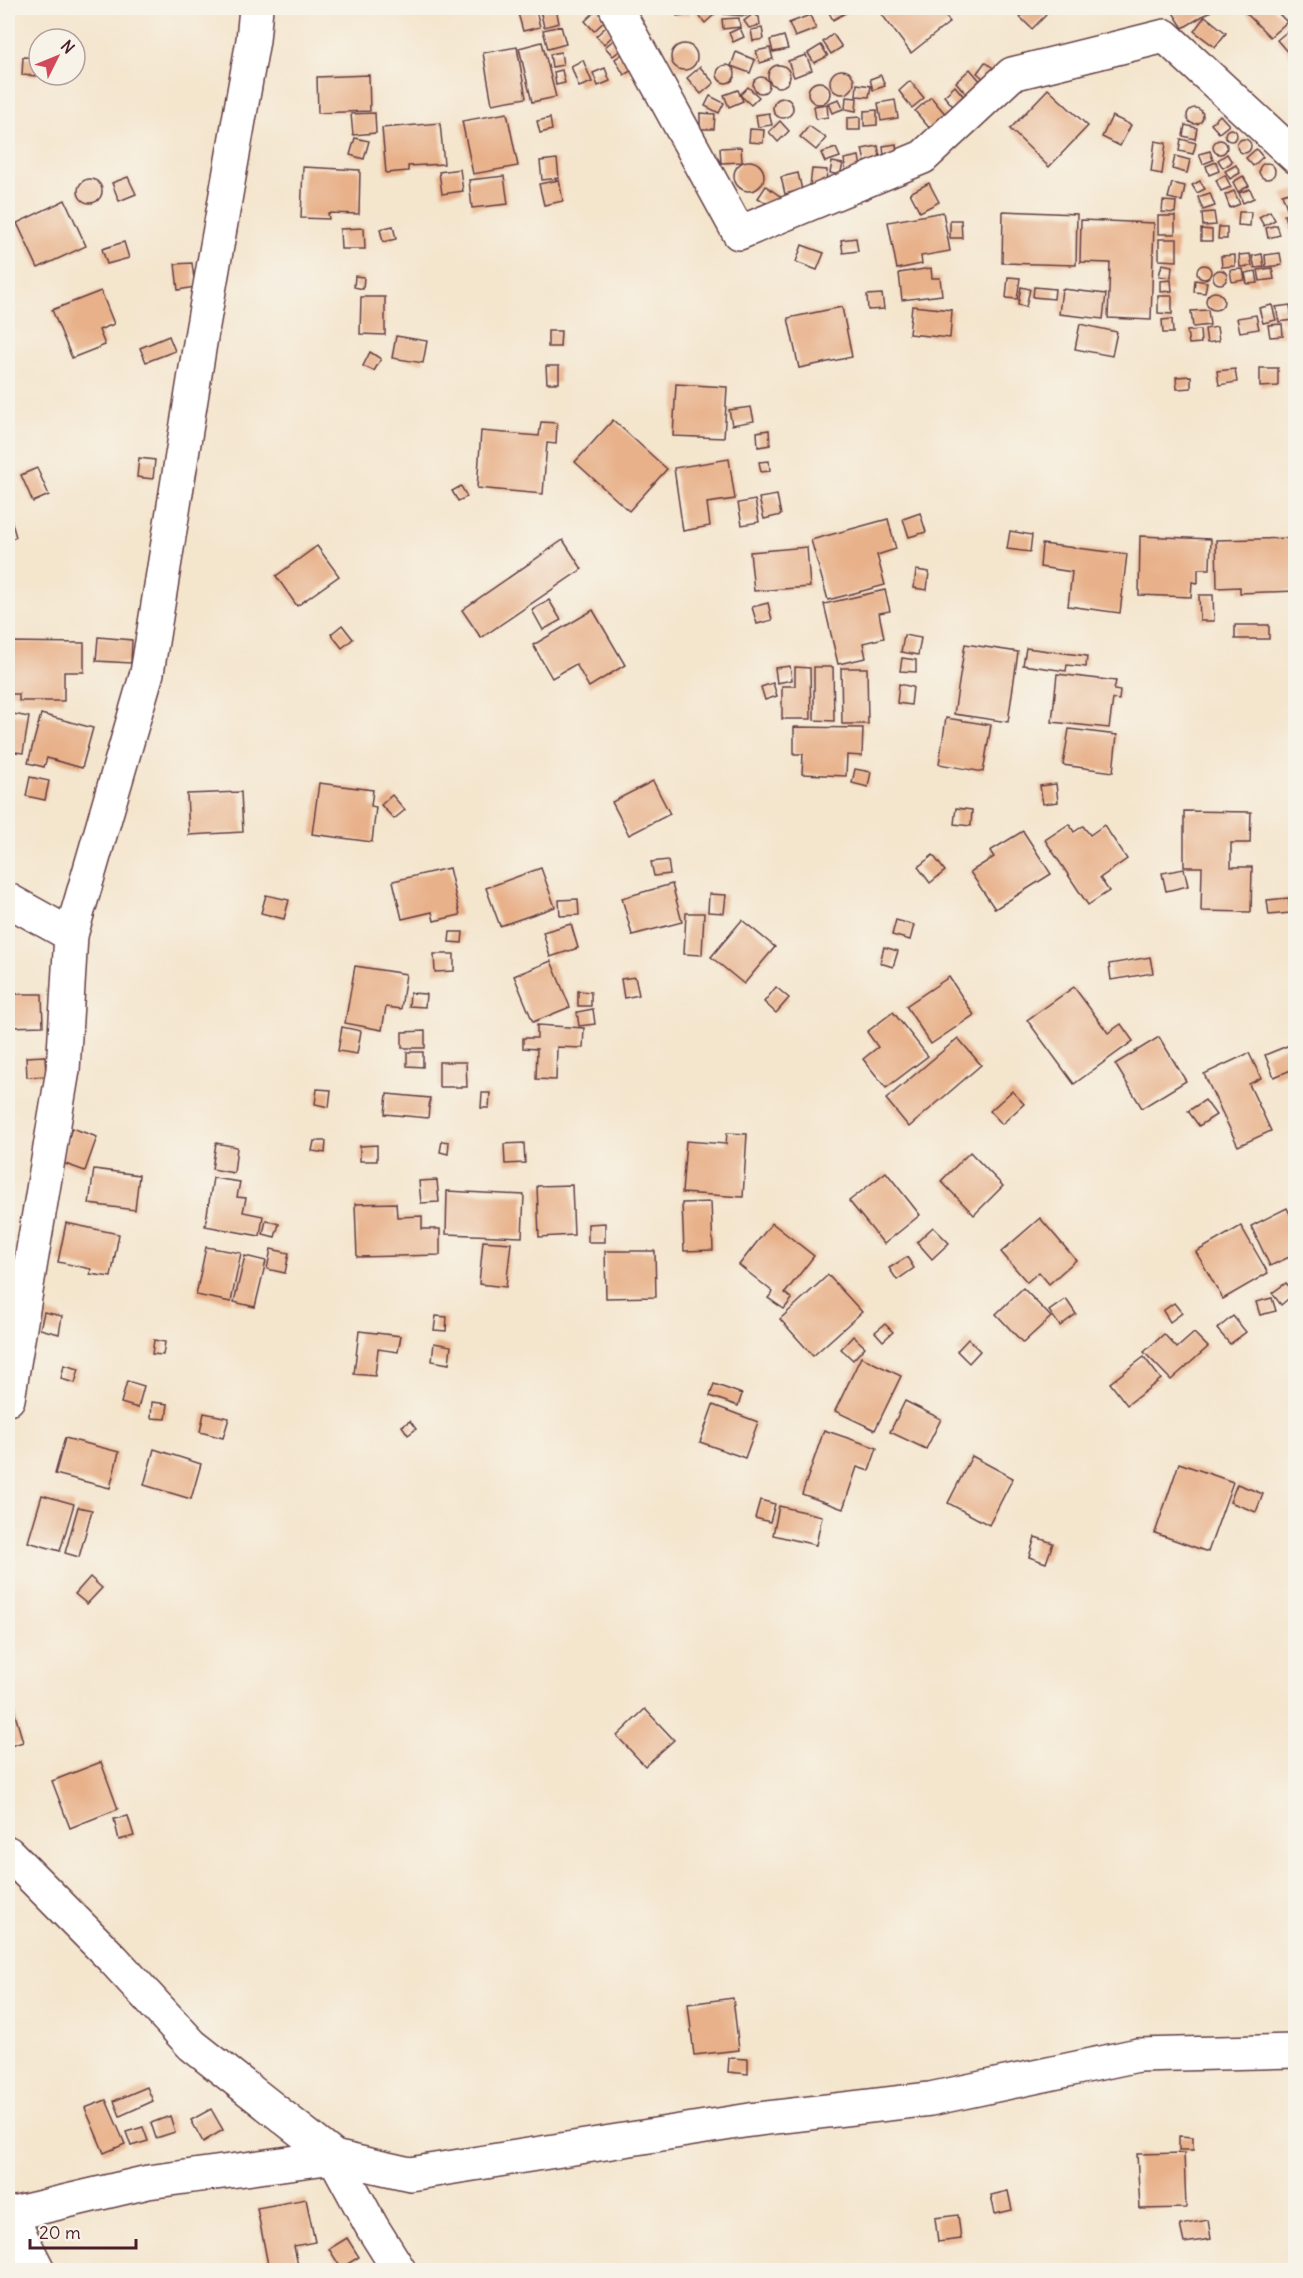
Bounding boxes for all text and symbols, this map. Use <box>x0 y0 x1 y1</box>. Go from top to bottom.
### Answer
north arrow <box>27 27 87 87</box>
text: N <box>57 36 79 58</box>
scale bar <box>30 2212 136 2250</box>
text: 20 m <box>39 2221 81 2244</box>

